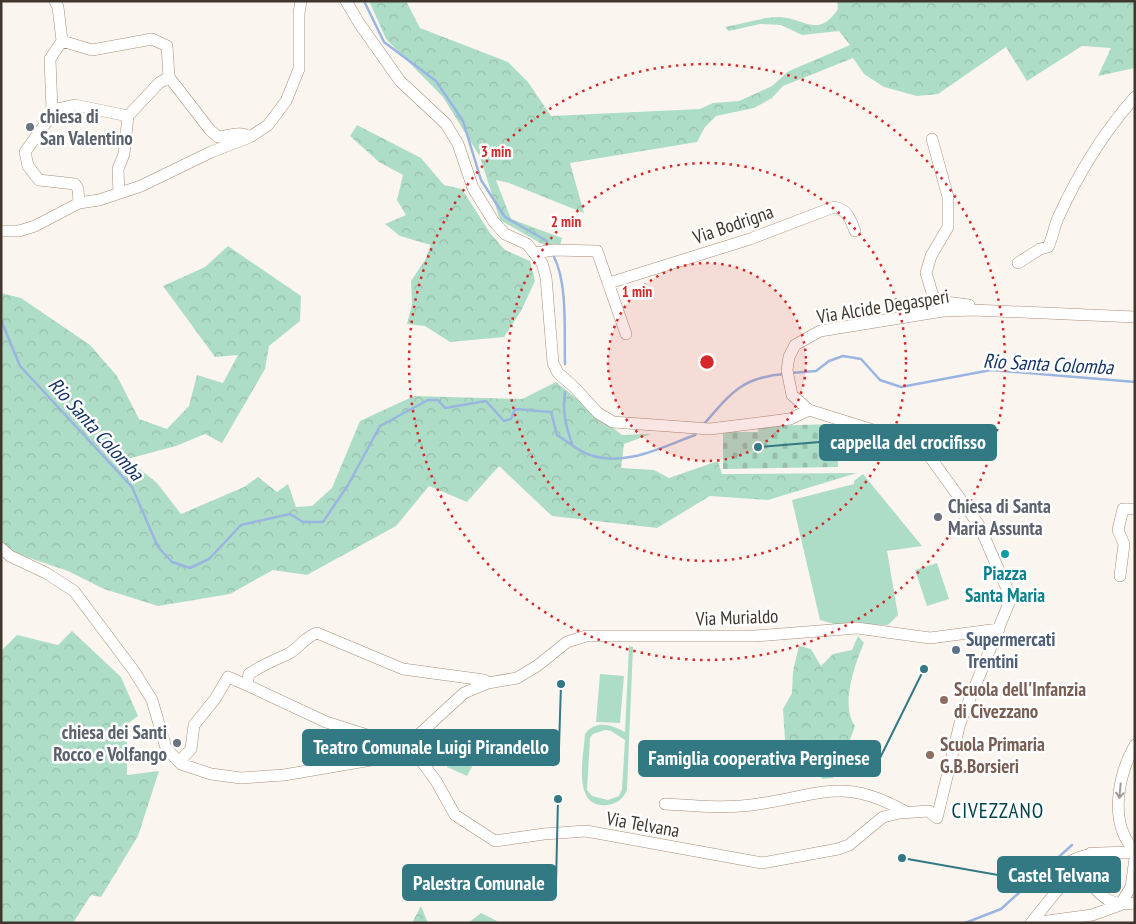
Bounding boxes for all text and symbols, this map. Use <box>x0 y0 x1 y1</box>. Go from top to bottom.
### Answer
place label: chiesa di San Valentino <box>40 104 133 150</box>
marker: chiesa di San Valentino <box>24 121 36 133</box>
text: 3 min <box>481 142 511 161</box>
street label: Via Bodrigna <box>689 199 776 249</box>
text: 2 min <box>551 212 581 231</box>
text: 1 min <box>622 282 652 301</box>
street label: Via Alcide Degasperi <box>814 284 951 328</box>
water label: Rio Santa Colomba <box>982 348 1115 380</box>
centre of rings <box>698 353 716 371</box>
water label: Rio Santa Colomba <box>43 372 150 487</box>
callout: cappella del crocifisso <box>820 425 996 460</box>
text: cappella del crocifisso <box>830 429 986 455</box>
place label: Chiesa di Santa Maria Assunta <box>948 494 1051 540</box>
marker: Chiesa di Santa Maria Assunta <box>932 511 944 523</box>
marker: Piazza Santa Maria <box>999 548 1011 560</box>
place label: Piazza Santa Maria <box>965 561 1045 607</box>
street label: Via Murialdo <box>694 604 779 630</box>
place label: Supermercati Trentini <box>966 627 1056 673</box>
marker: Supermercati Trentini <box>950 644 962 656</box>
place label: Scuola dell'Infanzia di Civezzano <box>954 677 1086 723</box>
marker: Scuola dell'Infanzia di Civezzano <box>938 694 950 706</box>
place label: chiesa dei Santi Rocco e Volfango <box>53 720 167 766</box>
callout: Teatro Comunale Luigi Pirandello <box>303 730 559 765</box>
place label: Scuola Primaria G.B.Borsieri <box>940 732 1045 778</box>
text: Teatro Comunale Luigi Pirandello <box>313 734 549 760</box>
marker: chiesa dei Santi Rocco e Volfango <box>171 737 183 749</box>
callout: Famiglia cooperativa Perginese <box>639 741 880 776</box>
text: Famiglia cooperativa Perginese <box>648 745 870 771</box>
marker: Scuola Primaria G.B.Borsieri <box>924 749 936 761</box>
one-way arrow <box>1115 782 1125 798</box>
district label: CIVEZZANO <box>952 797 1044 824</box>
street label: Via Telvana <box>604 806 681 842</box>
callout: Castel Telvana <box>998 857 1120 892</box>
text: Castel Telvana <box>1008 862 1110 888</box>
callout: Palestra Comunale <box>403 865 556 900</box>
text: Palestra Comunale <box>413 870 545 896</box>

